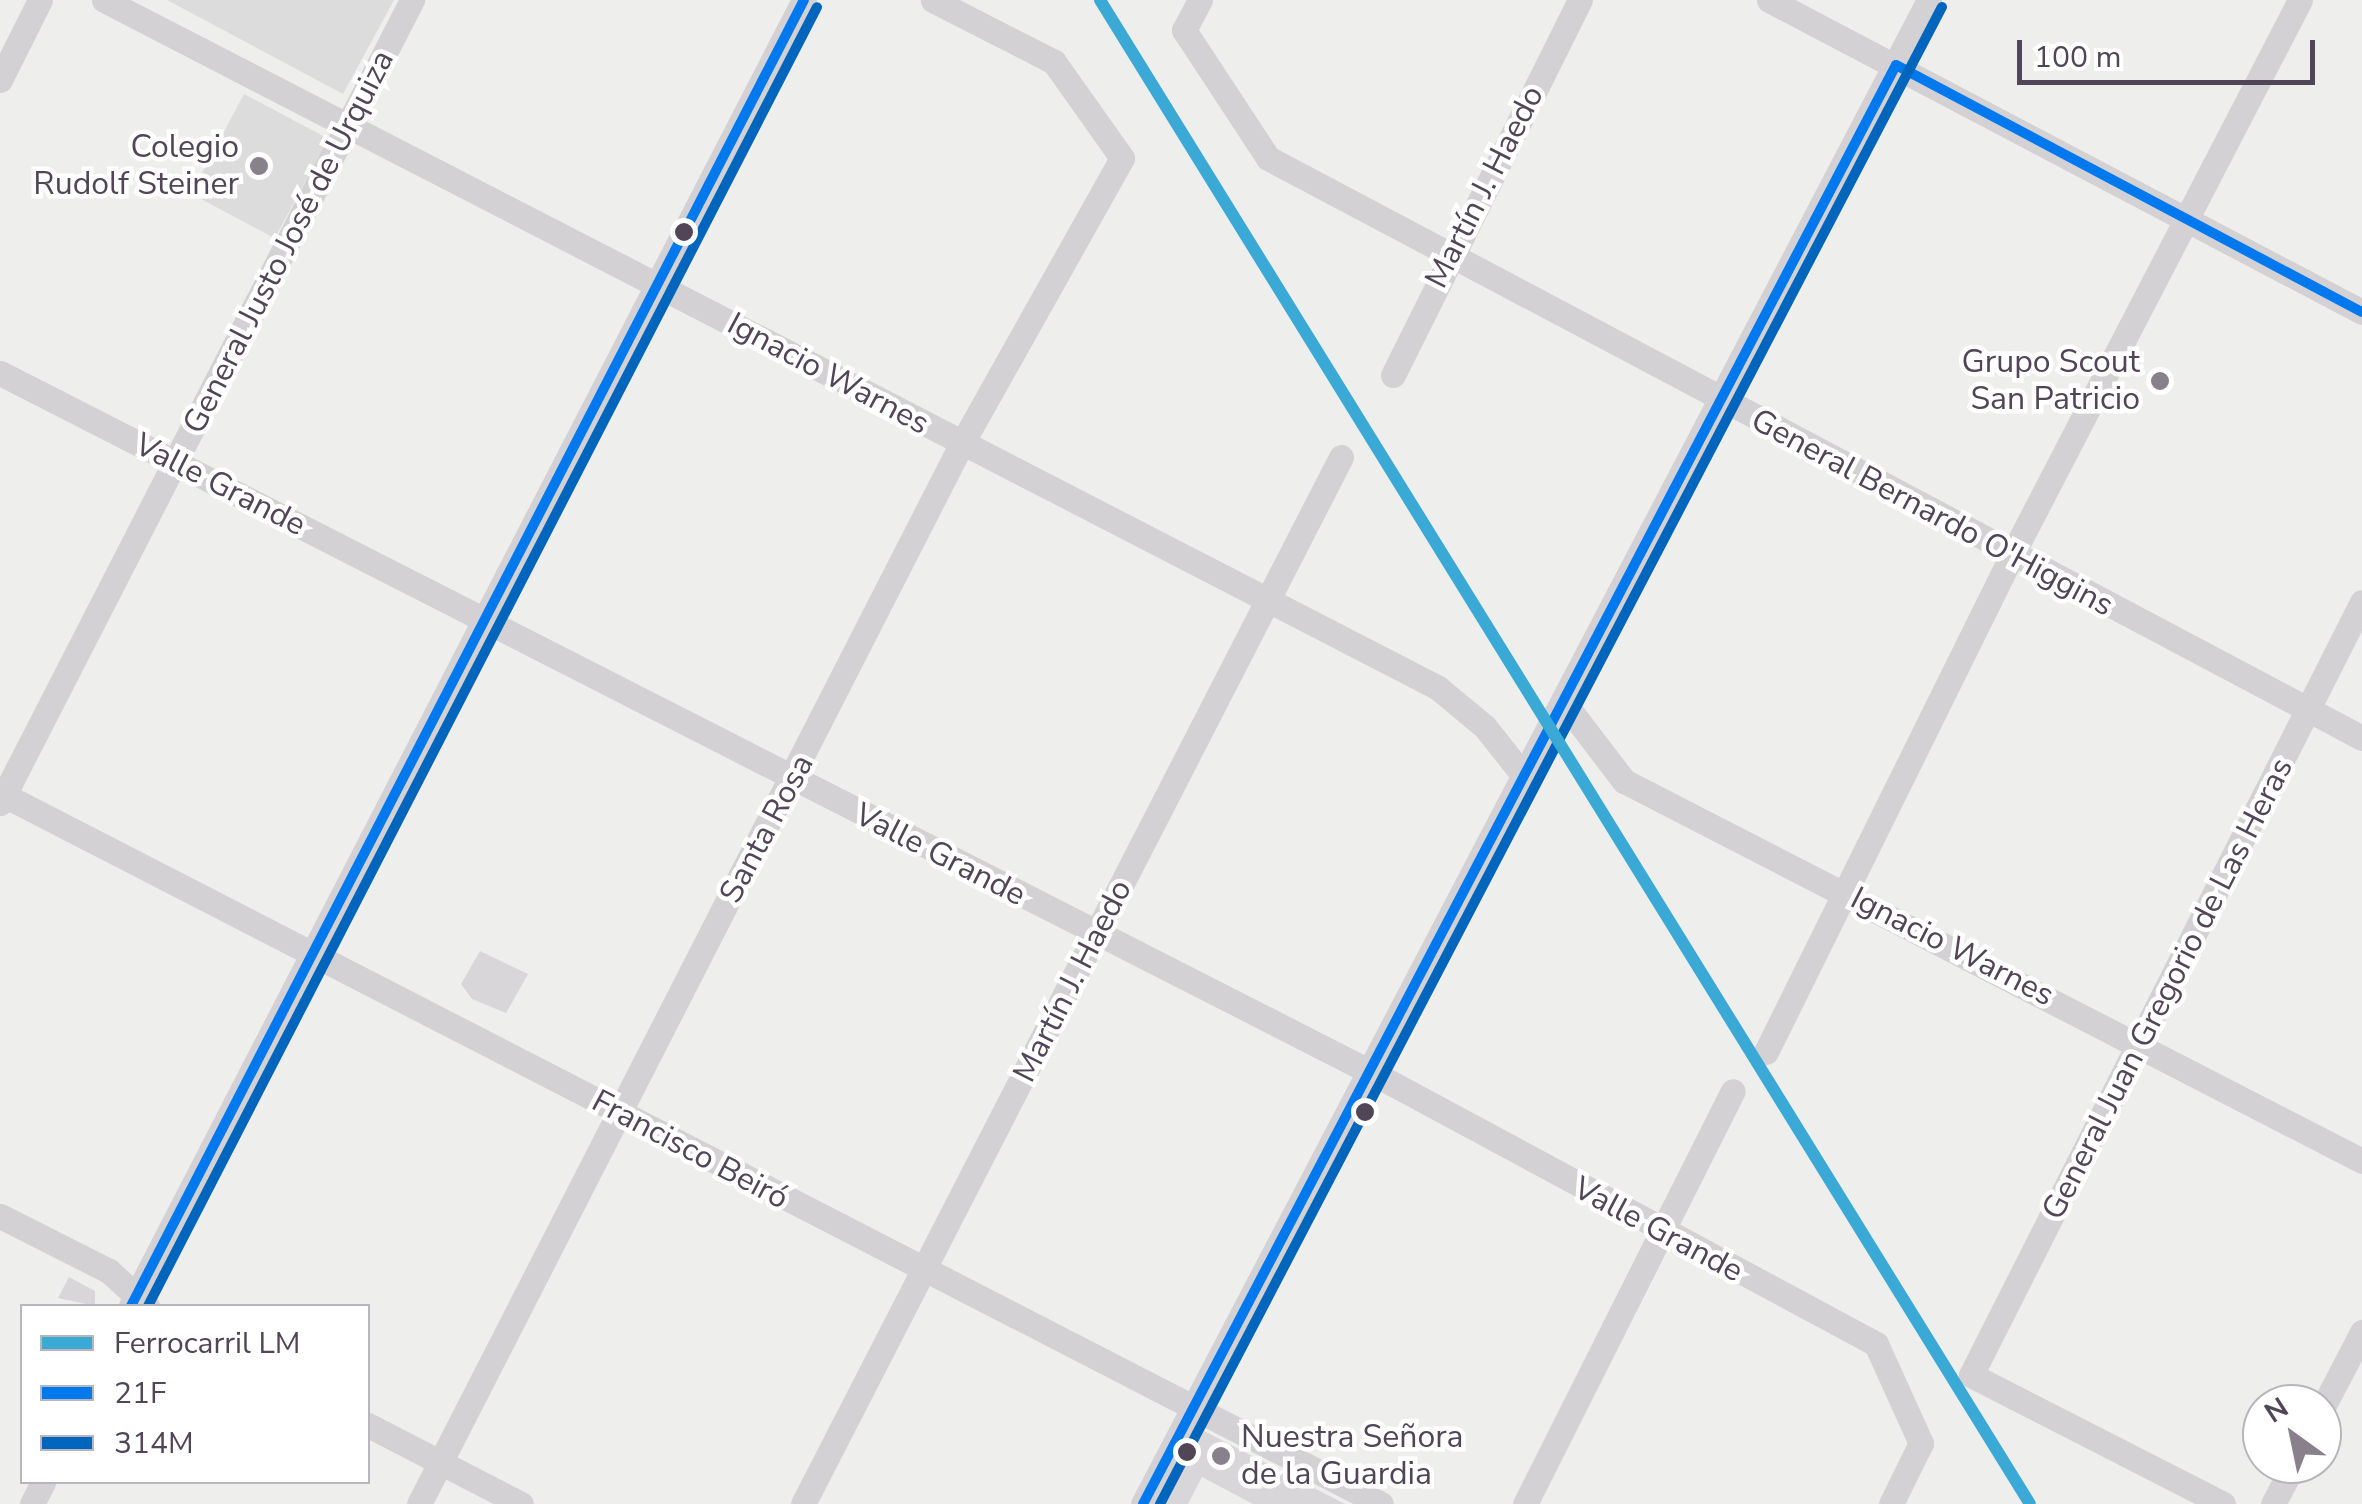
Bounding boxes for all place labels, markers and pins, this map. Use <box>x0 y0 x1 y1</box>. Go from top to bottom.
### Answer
place label: Colegio Rudolf Steiner <box>33 129 239 204</box>
marker: Colegio Rudolf Steiner <box>248 155 270 177</box>
unlabelled marker <box>674 222 694 242</box>
place label: Grupo Scout San Patricio <box>1962 344 2140 419</box>
marker: Grupo Scout San Patricio <box>2149 370 2171 392</box>
unlabelled marker <box>1355 1102 1375 1122</box>
place label: Nuestra Señora de la Guardia <box>1241 1419 1463 1494</box>
unlabelled marker <box>1177 1442 1197 1462</box>
marker: Nuestra Señora de la Guardia <box>1210 1445 1232 1467</box>

